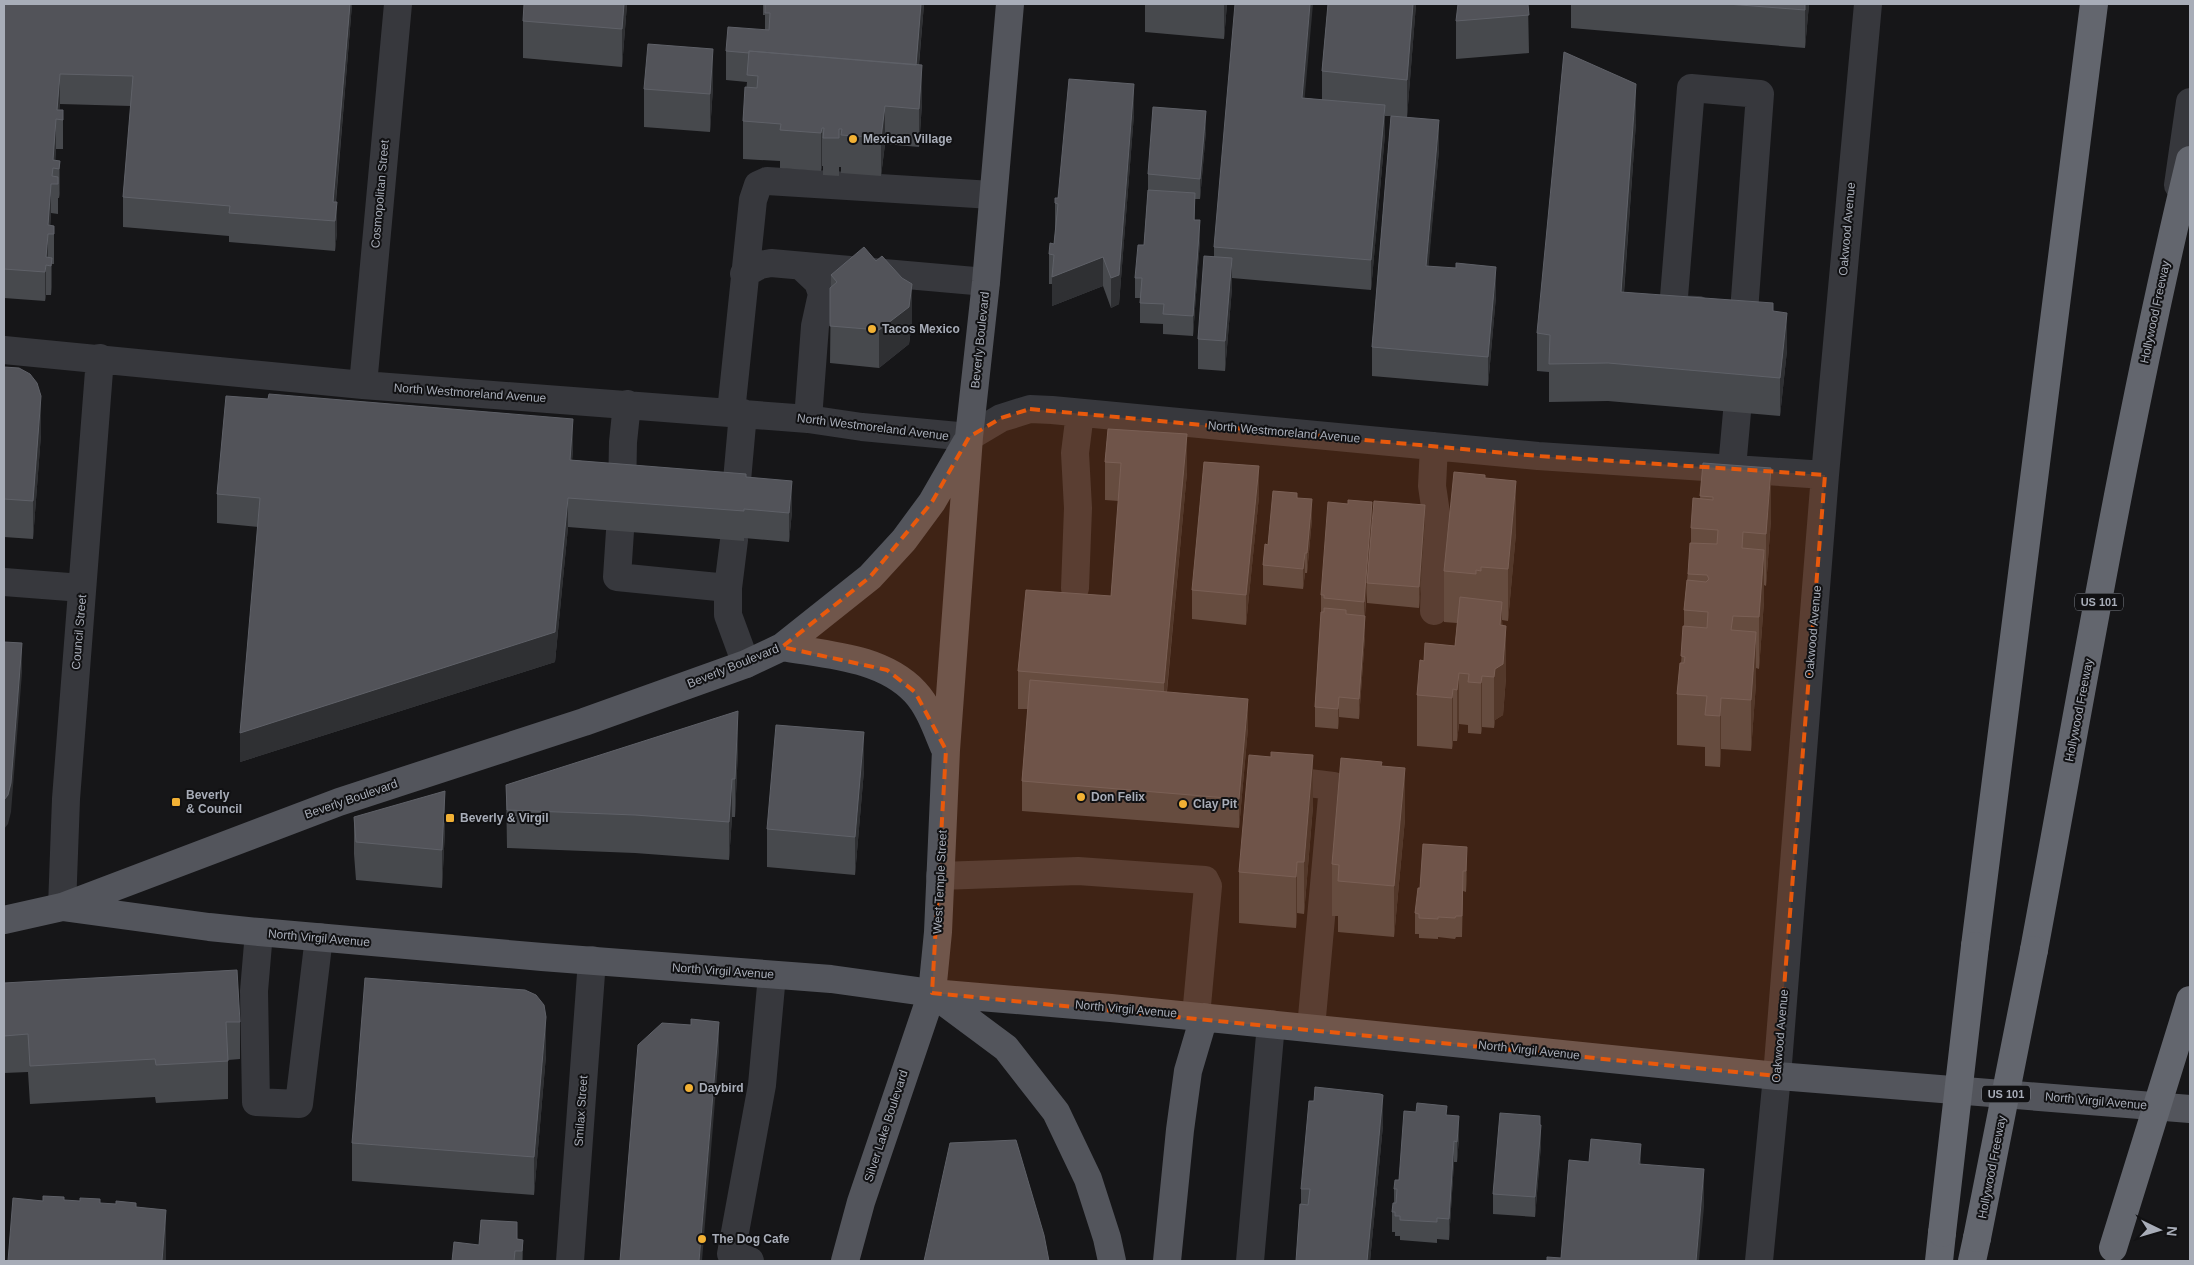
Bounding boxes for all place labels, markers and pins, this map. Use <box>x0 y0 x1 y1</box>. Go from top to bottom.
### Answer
place label: Mexican Village <box>863 132 952 146</box>
marker: Mexican Village <box>847 133 859 145</box>
place label: Tacos Mexico <box>882 322 960 336</box>
marker: Tacos Mexico <box>866 323 878 335</box>
place label: Beverly & Council <box>186 788 242 816</box>
place label: Don Felix <box>1091 790 1145 804</box>
marker: Don Felix <box>1075 791 1087 803</box>
marker: Beverly & Council <box>170 796 182 808</box>
place label: Clay Pit <box>1193 797 1237 811</box>
marker: Clay Pit <box>1177 798 1189 810</box>
place label: Beverly & Virgil <box>460 811 549 825</box>
marker: Beverly & Virgil <box>444 812 456 824</box>
place label: Daybird <box>699 1081 744 1095</box>
marker: Daybird <box>683 1082 695 1094</box>
place label: The Dog Cafe <box>712 1232 790 1246</box>
marker: The Dog Cafe <box>696 1233 708 1245</box>

